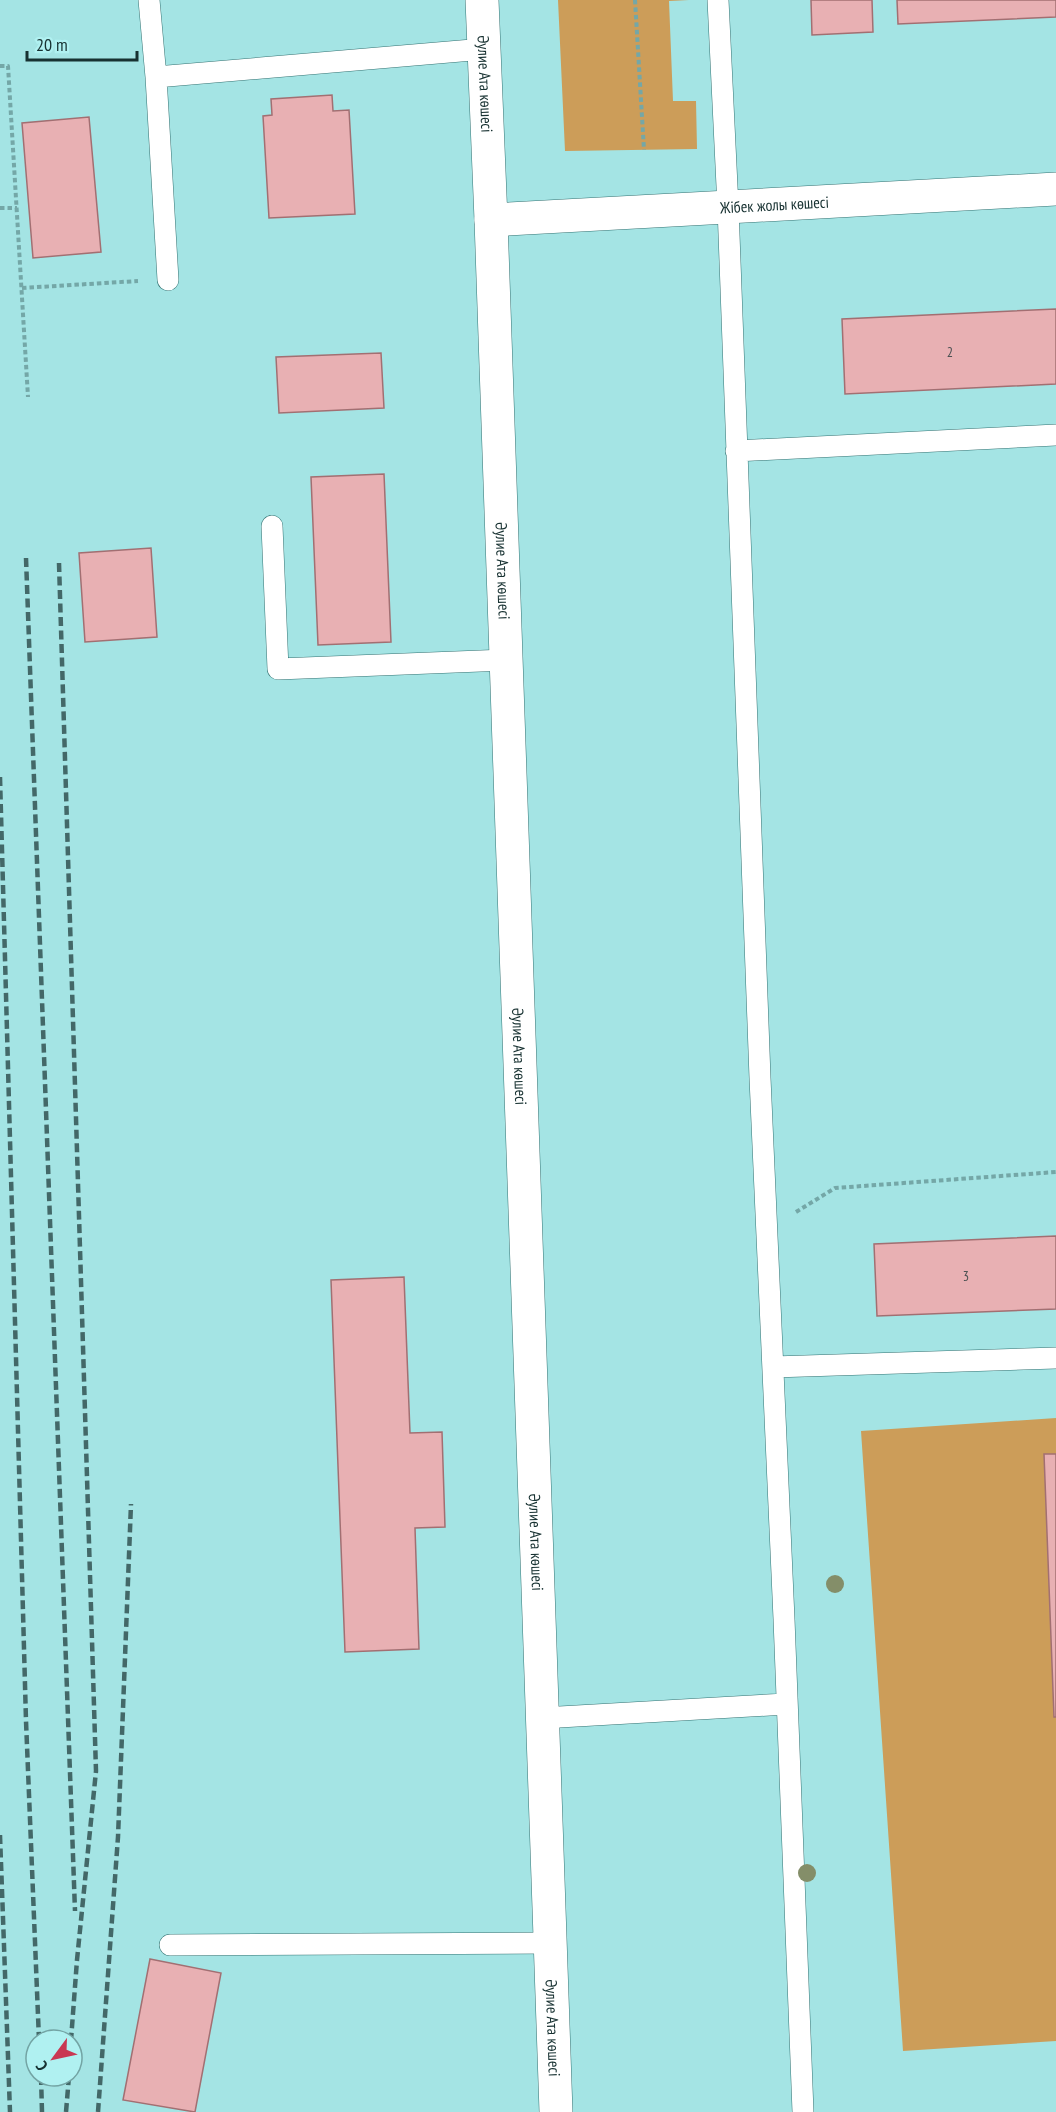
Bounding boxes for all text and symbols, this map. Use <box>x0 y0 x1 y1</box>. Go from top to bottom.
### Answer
scale bar <box>27 24 136 62</box>
text: 20 m <box>36 33 68 56</box>
street label: Әулие Ата көшесі <box>473 35 497 133</box>
street label: Жібек жолы көшесі <box>718 191 829 217</box>
house number: 2 <box>947 343 953 361</box>
street label: Әулие Ата көшесі <box>491 522 515 620</box>
street label: Әулие Ата көшесі <box>508 1008 531 1105</box>
house number: 3 <box>963 1267 969 1285</box>
street label: Әулие Ата көшесі <box>525 1493 548 1591</box>
street label: Әулие Ата көшесі <box>541 1979 565 2077</box>
north arrow <box>24 2028 84 2088</box>
text: С <box>31 2057 52 2075</box>

